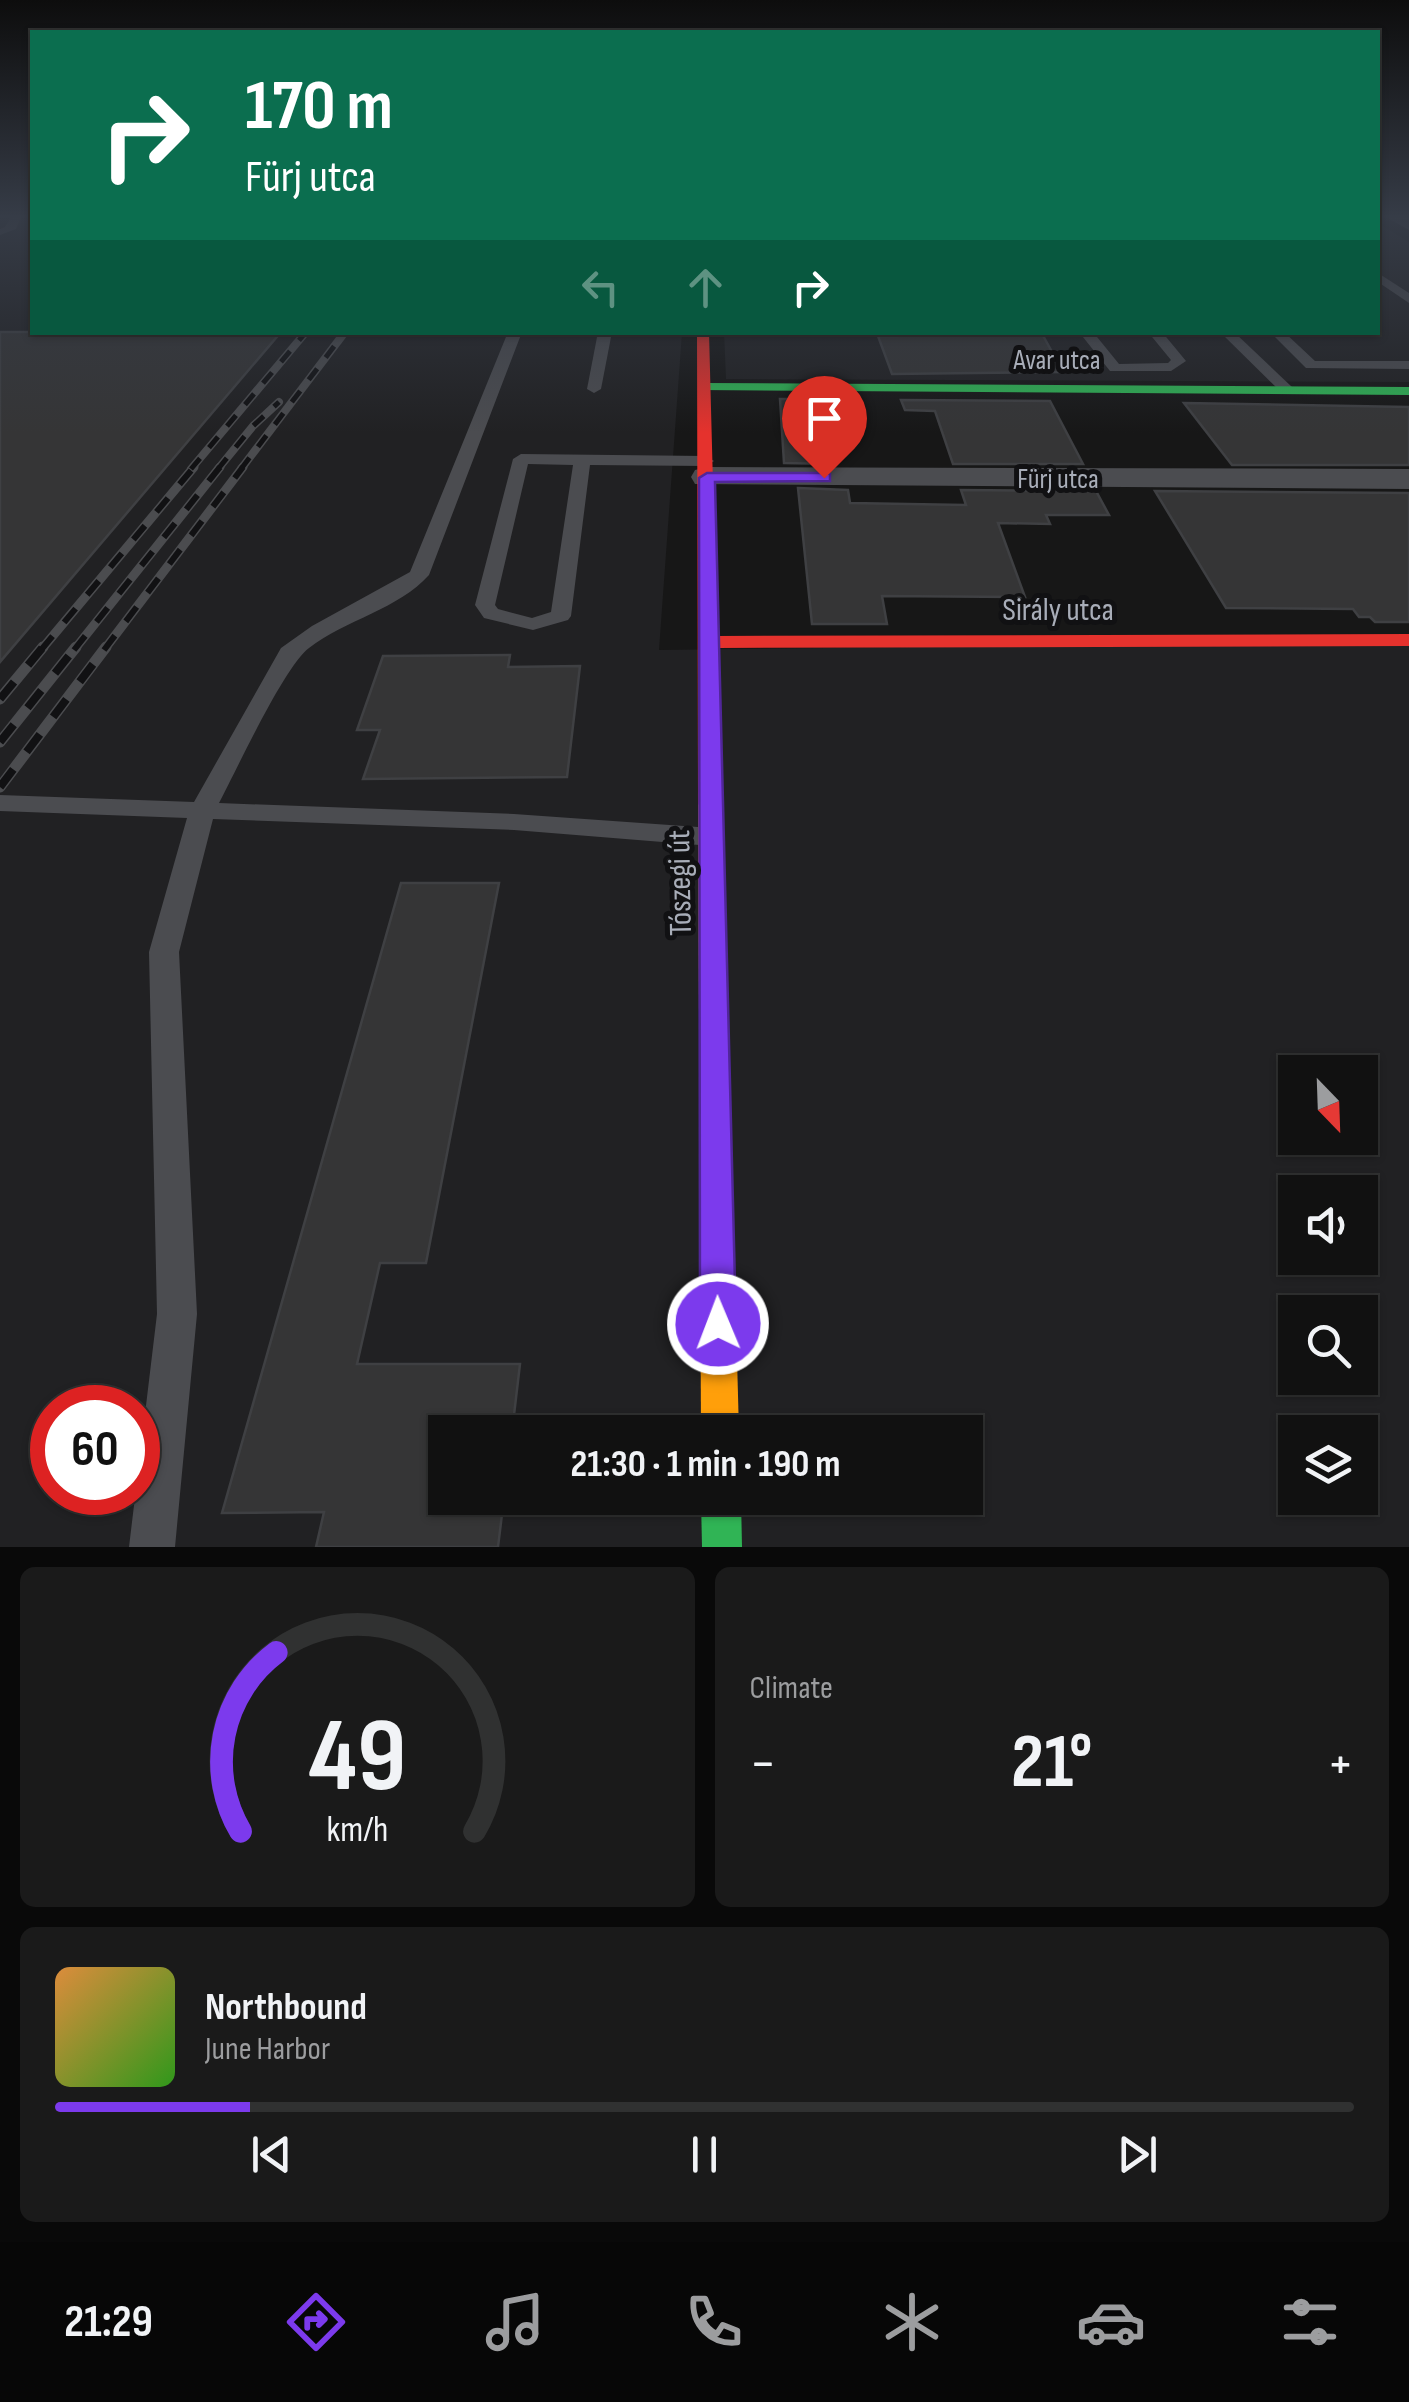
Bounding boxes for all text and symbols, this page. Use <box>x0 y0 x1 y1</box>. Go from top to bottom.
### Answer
text: 170 m <box>245 65 393 149</box>
icon: right <box>80 70 210 200</box>
text: Fürj utca <box>245 150 376 205</box>
icon: left <box>573 260 628 315</box>
icon: ahead <box>678 260 733 315</box>
icon: right <box>783 260 838 315</box>
street label: Avar utca <box>1013 344 1100 377</box>
pin <box>782 376 867 479</box>
icon: arrive <box>797 391 852 446</box>
street label: Fürj utca <box>1017 463 1099 496</box>
street label: Sirály utca <box>1002 591 1114 630</box>
street label: Tószegi út <box>660 830 701 936</box>
north arrow <box>1278 1055 1378 1155</box>
map controls <box>1278 1055 1378 1515</box>
button: sound <box>1278 1175 1378 1275</box>
position arrow <box>666 1272 770 1376</box>
button: search <box>1278 1295 1378 1395</box>
speed limit sign: 60 <box>30 1385 160 1515</box>
button: layers <box>1278 1415 1378 1515</box>
text: 21:30 · 1 min · 190 m <box>571 1442 840 1487</box>
text: Climate <box>750 1669 833 1708</box>
text: 49 <box>308 1695 406 1820</box>
text: 21° <box>1011 1718 1092 1809</box>
text: − <box>750 1731 776 1798</box>
text: + <box>1327 1731 1354 1798</box>
text: km/h <box>326 1809 388 1852</box>
text: Northbound <box>205 1985 367 2030</box>
text: June Harbor <box>205 2030 330 2069</box>
icon: previous <box>244 2127 299 2182</box>
icon: pause <box>677 2127 732 2182</box>
icon: next <box>1110 2127 1165 2182</box>
icon: directions <box>281 2287 351 2357</box>
icon: music <box>480 2287 550 2357</box>
icon: phone <box>679 2287 749 2357</box>
icon: climate <box>877 2287 947 2357</box>
icon: car <box>1076 2287 1146 2357</box>
icon: filters <box>1275 2287 1345 2357</box>
text: 21:29 <box>64 2295 153 2350</box>

